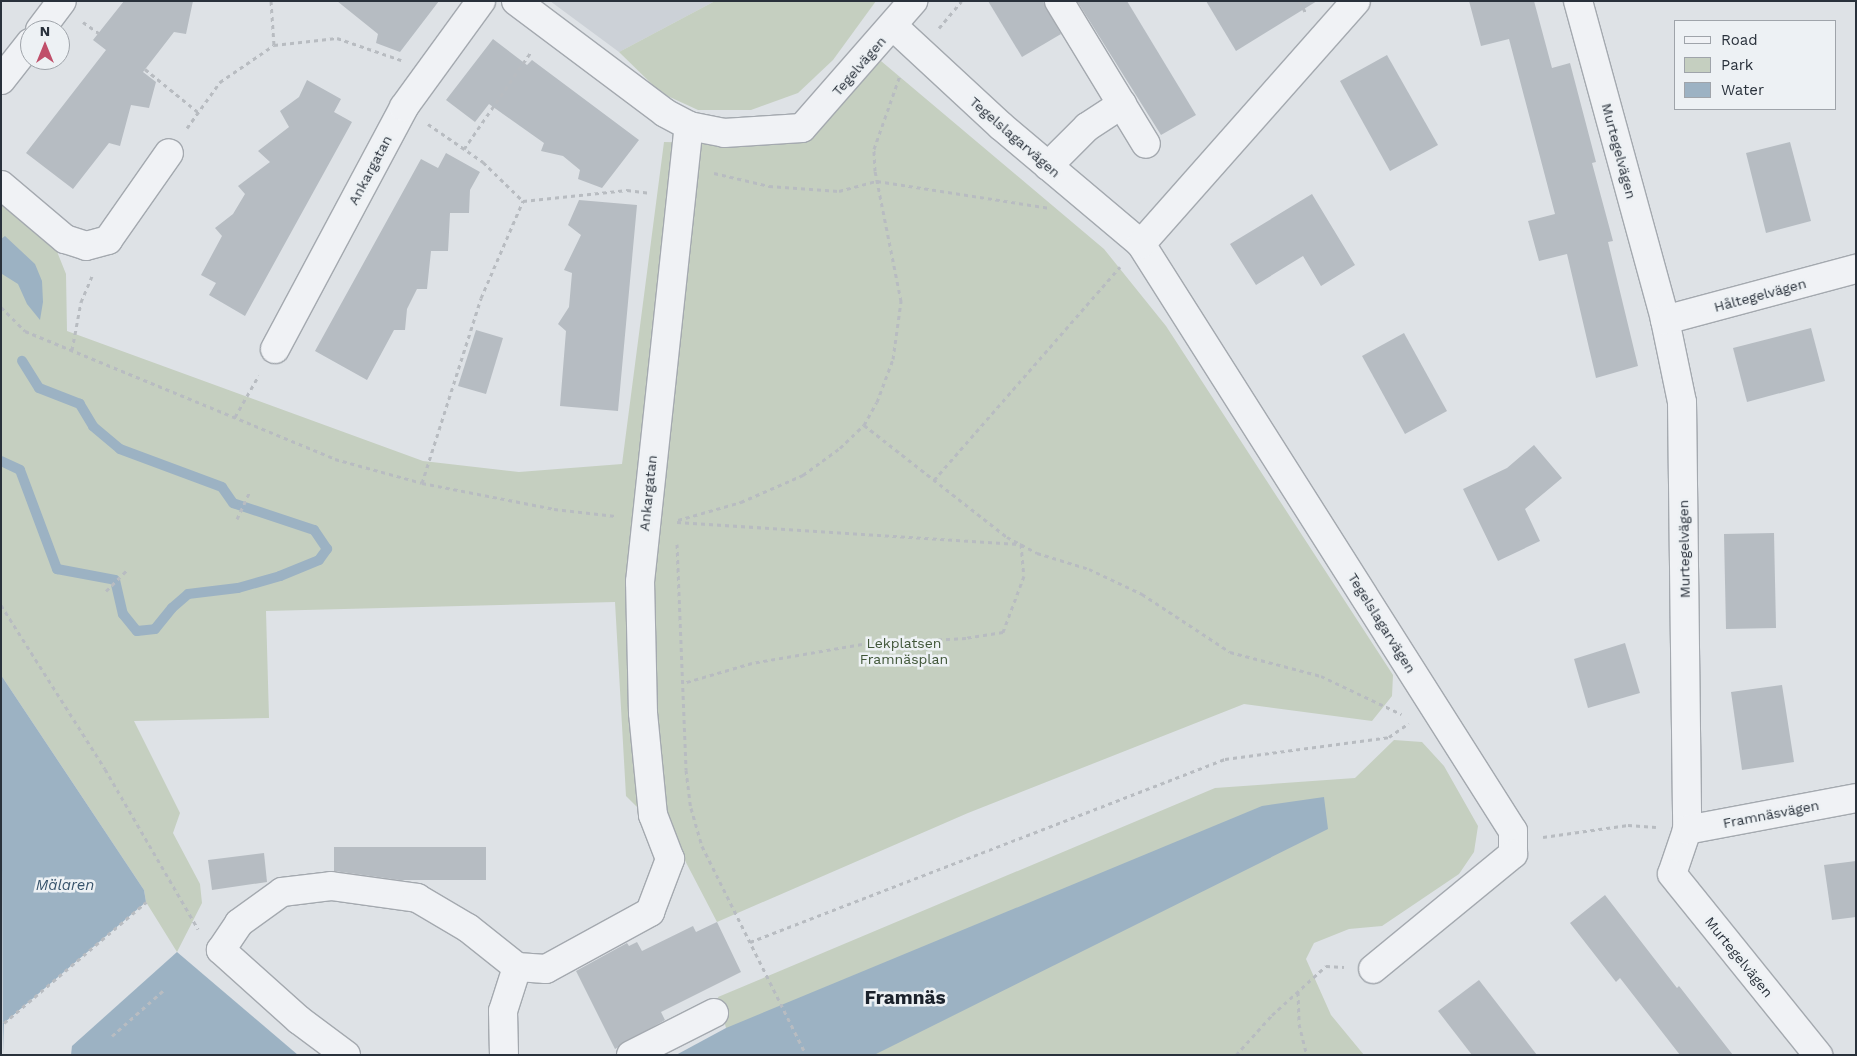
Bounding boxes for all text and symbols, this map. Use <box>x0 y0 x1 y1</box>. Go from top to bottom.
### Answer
north arrow <box>20 20 70 70</box>
legend <box>1674 20 1837 110</box>
text: N <box>40 23 50 39</box>
text: Road <box>1721 31 1758 49</box>
street label: Tegelvägen <box>828 33 890 99</box>
text: Park <box>1721 56 1753 74</box>
text: Water <box>1721 81 1764 99</box>
street label: Tegelslagarvägen <box>966 93 1064 181</box>
street label: Murtegelvägen <box>1598 101 1640 201</box>
street label: Ankargatan <box>345 132 395 208</box>
street label: Håltegelvägen <box>1712 275 1808 315</box>
street label: Ankargatan <box>636 454 660 532</box>
street label: Murtegelvägen <box>1675 500 1693 598</box>
street label: Tegelslagarvägen <box>1344 570 1420 676</box>
park label: Lekplatsen Framnäsplan <box>860 635 948 668</box>
street label: Framnäsvägen <box>1721 796 1821 832</box>
water label: Mälaren <box>36 877 94 895</box>
street label: Murtegelvägen <box>1701 913 1777 1001</box>
district label: Framnäs <box>864 987 946 1009</box>

